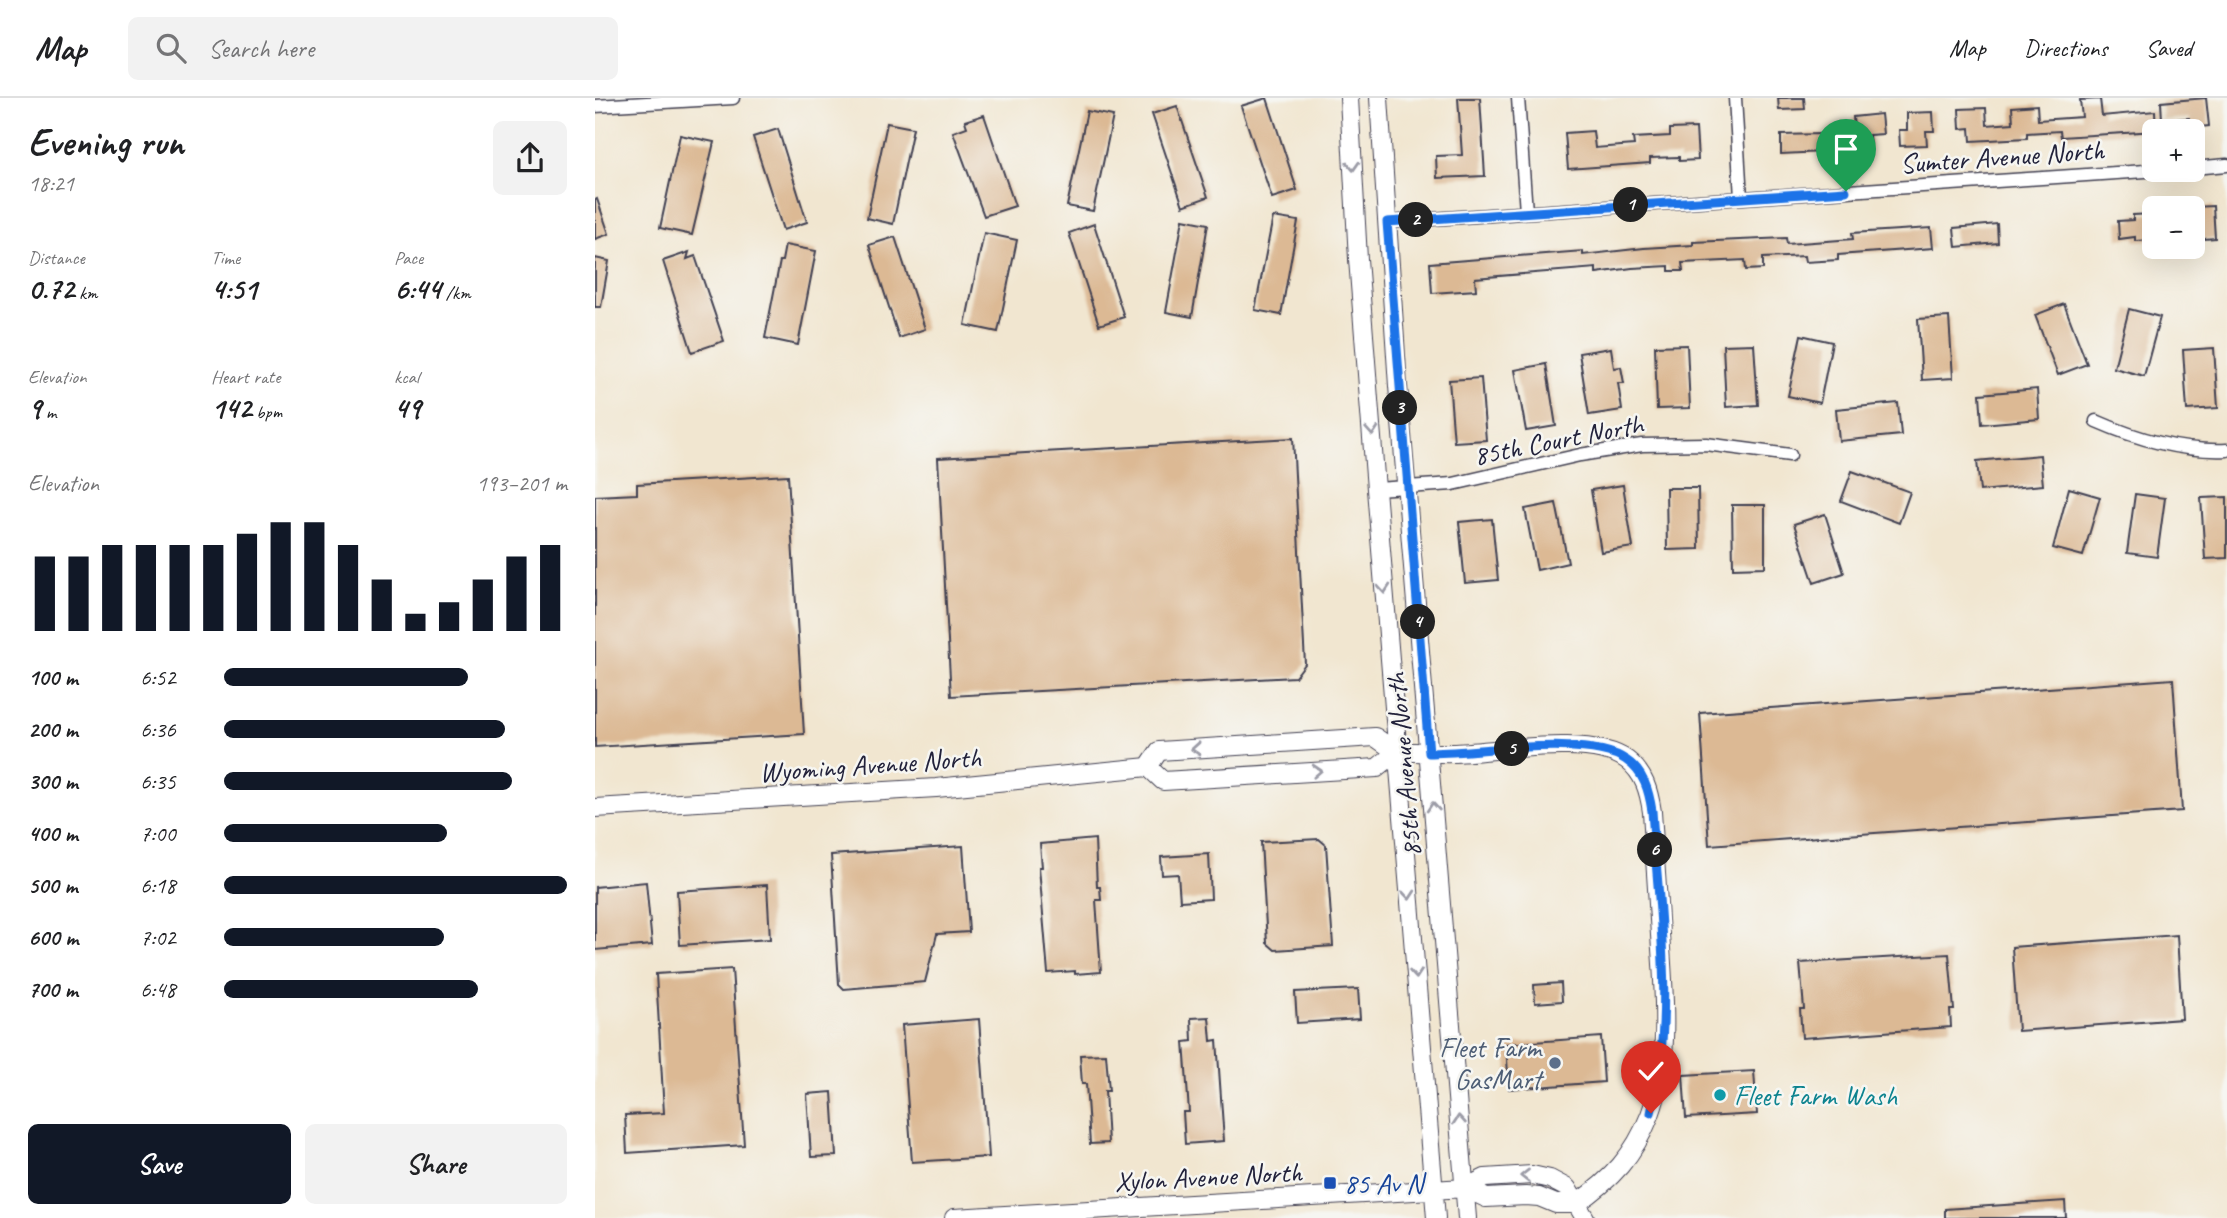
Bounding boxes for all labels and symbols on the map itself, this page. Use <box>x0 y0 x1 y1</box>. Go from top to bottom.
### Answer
pin <box>1816 119 1876 191</box>
street label: Sumter Avenue North <box>1899 132 2106 181</box>
one-way arrow <box>1345 161 1360 172</box>
pin: 1 <box>1613 188 1649 222</box>
pin: 2 <box>1399 202 1433 238</box>
pin: 3 <box>1383 390 1417 426</box>
street label: 85th Court North <box>1471 406 1648 473</box>
one-way arrow <box>1364 426 1379 437</box>
one-way arrow <box>1376 584 1391 595</box>
pin: 4 <box>1401 604 1435 640</box>
street label: 85th Avenue North <box>1378 670 1429 858</box>
pin: 5 <box>1495 732 1529 766</box>
street label: Wyoming Avenue North <box>758 739 982 790</box>
one-way arrow <box>1190 741 1201 756</box>
one-way arrow <box>1312 764 1323 779</box>
one-way arrow <box>1426 801 1441 812</box>
pin: 6 <box>1637 832 1673 868</box>
one-way arrow <box>1401 889 1416 900</box>
one-way arrow <box>1408 969 1423 980</box>
place label: Fleet Farm GasMart <box>1439 1030 1545 1097</box>
pin <box>1621 1041 1681 1113</box>
marker: Fleet Farm GasMart <box>1547 1055 1563 1071</box>
place label: Fleet Farm Wash <box>1734 1078 1897 1113</box>
marker: Fleet Farm Wash <box>1712 1087 1728 1103</box>
one-way arrow <box>1452 1114 1467 1125</box>
street label: Xylon Avenue North <box>1113 1154 1304 1199</box>
place label: 85 Av N <box>1344 1166 1427 1201</box>
one-way arrow <box>1519 1168 1530 1184</box>
marker: 85 Av N <box>1322 1175 1338 1191</box>

